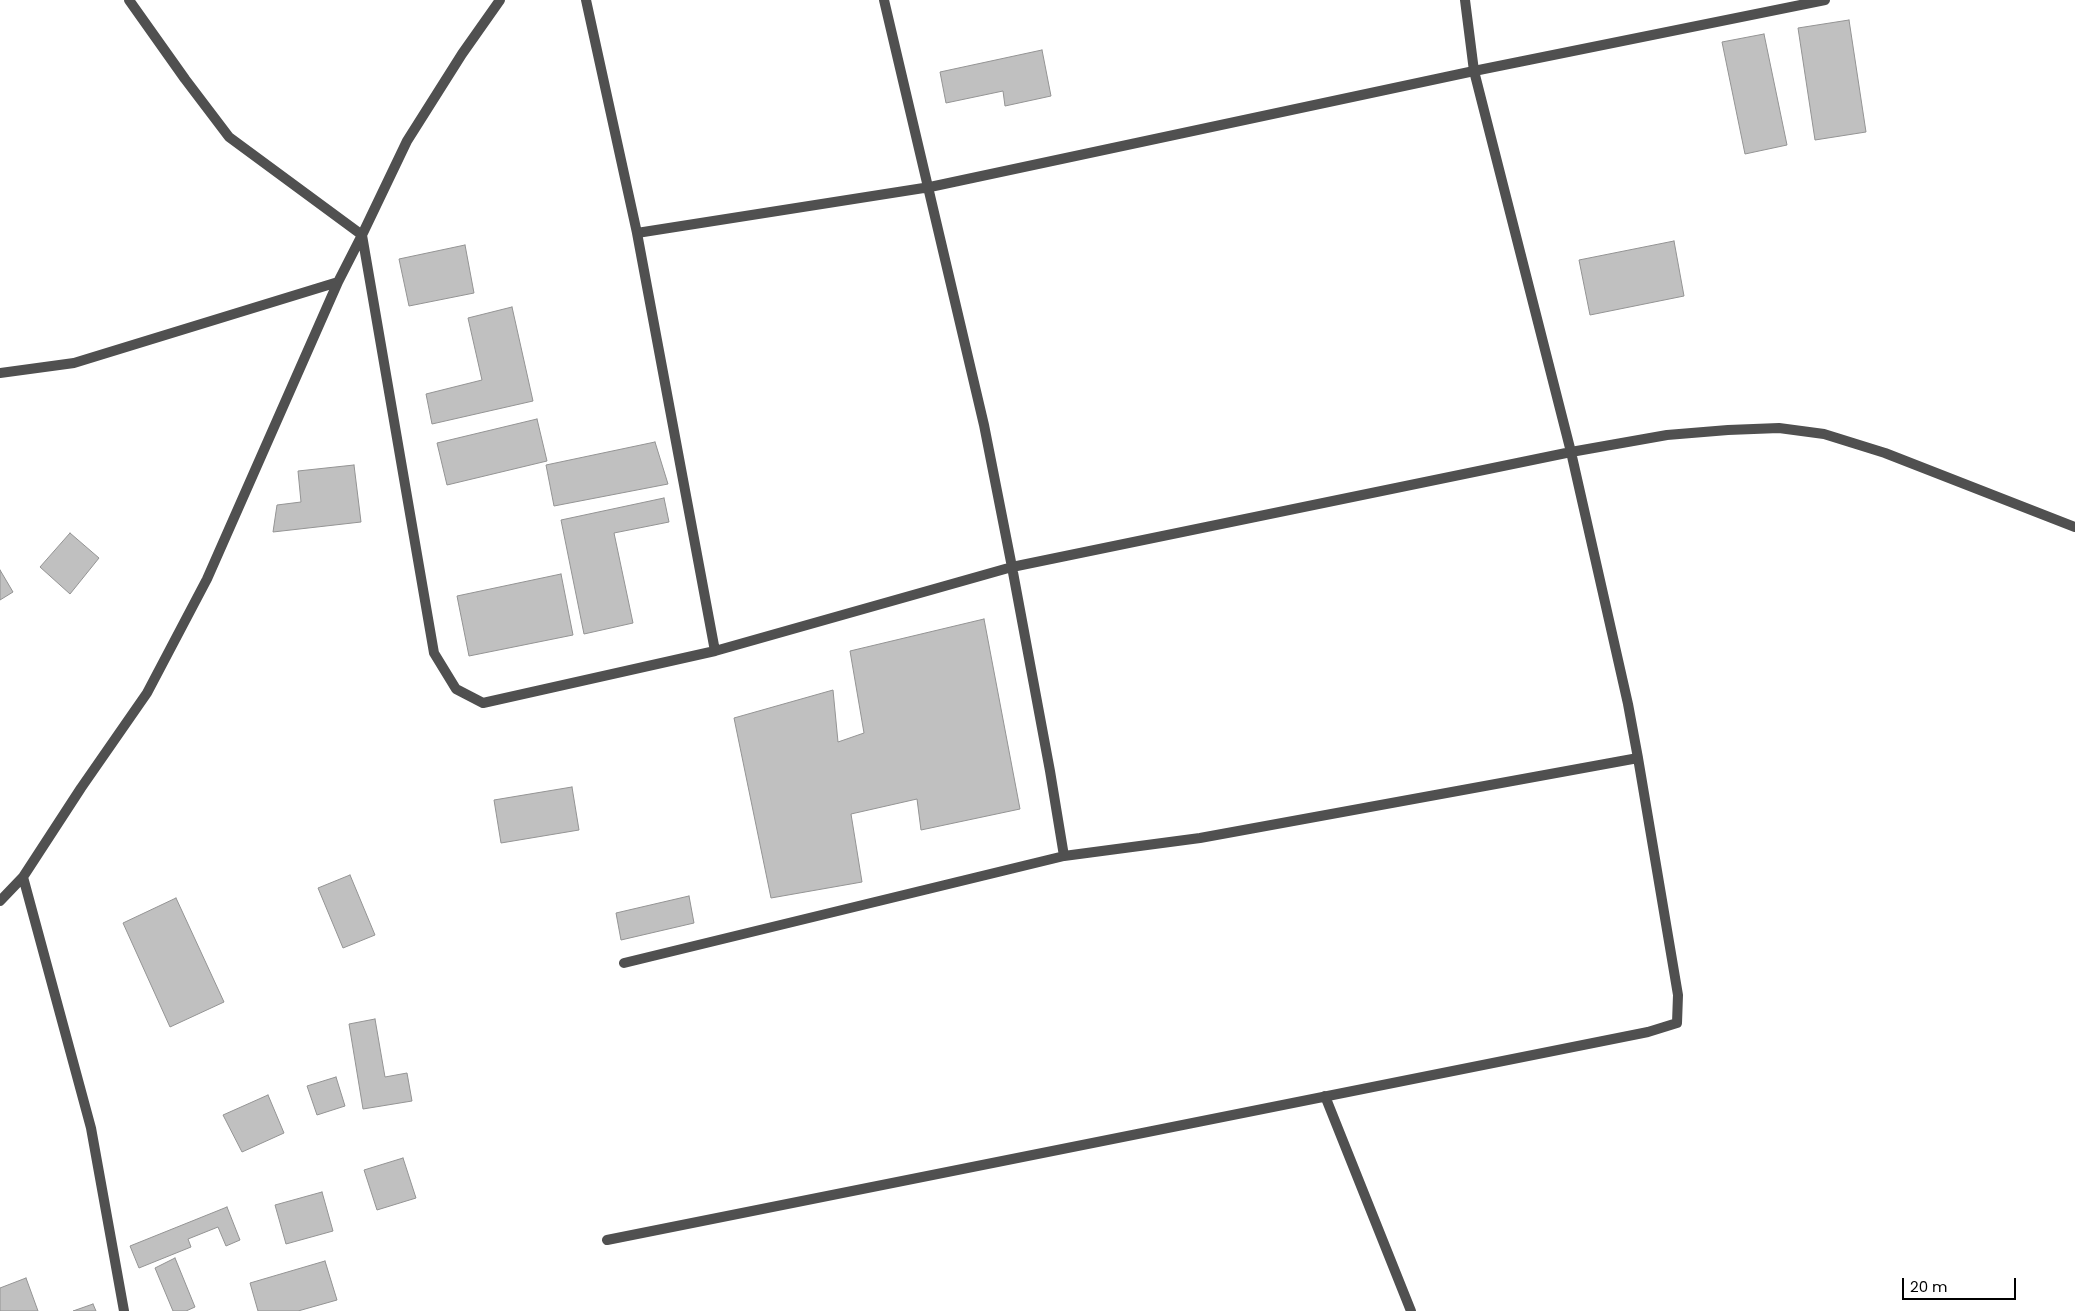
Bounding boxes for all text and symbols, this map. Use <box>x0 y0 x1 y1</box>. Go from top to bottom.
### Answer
scale bar <box>1905 1268 2019 1300</box>
text: 20 m <box>1910 1276 1948 1297</box>

